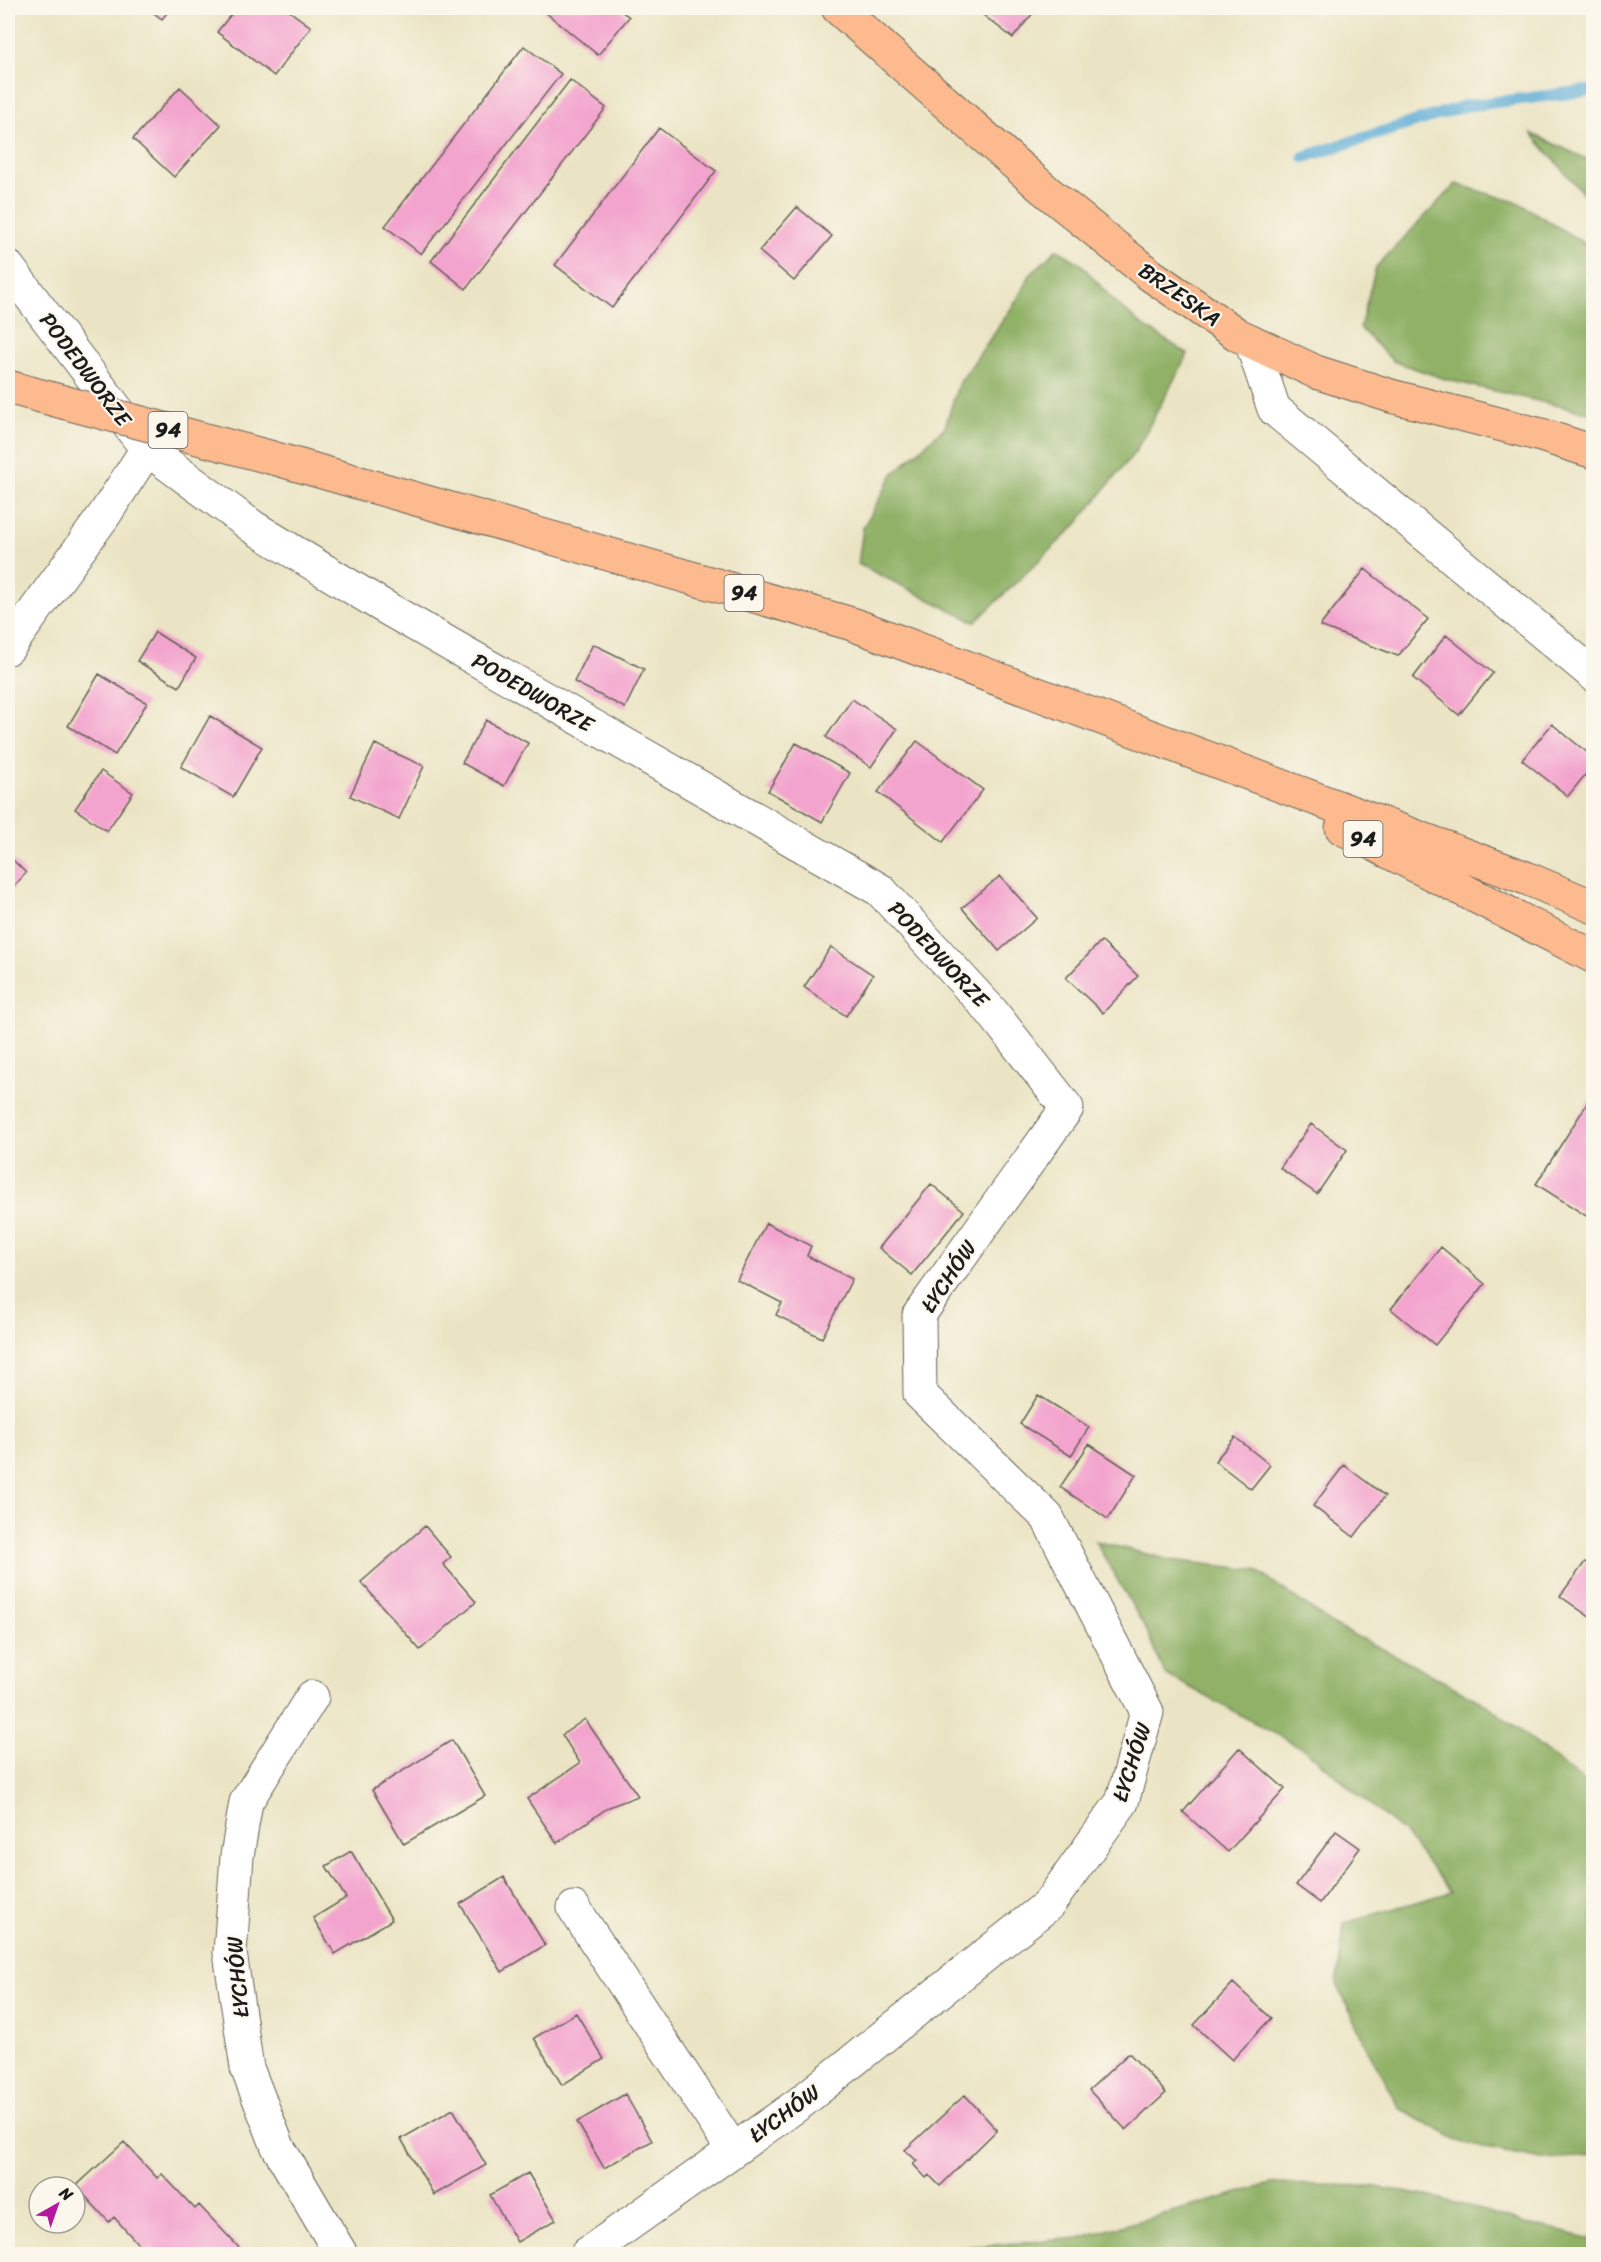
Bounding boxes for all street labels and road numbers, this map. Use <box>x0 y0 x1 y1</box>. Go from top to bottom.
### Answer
street label: BRZESKA <box>1130 252 1229 337</box>
street label: PODEDWORZE <box>29 303 143 437</box>
road number: 94 <box>148 412 188 448</box>
road number: 94 <box>724 575 764 611</box>
street label: PODEDWORZE <box>464 642 603 744</box>
road number: 94 <box>1344 821 1382 857</box>
street label: PODEDWORZE <box>878 891 1000 1019</box>
street label: ŁYCHÓW <box>910 1231 988 1321</box>
street label: ŁYCHÓW <box>1100 1717 1163 1807</box>
street label: ŁYCHÓW <box>214 1934 260 2019</box>
street label: ŁYCHÓW <box>740 2073 829 2153</box>

